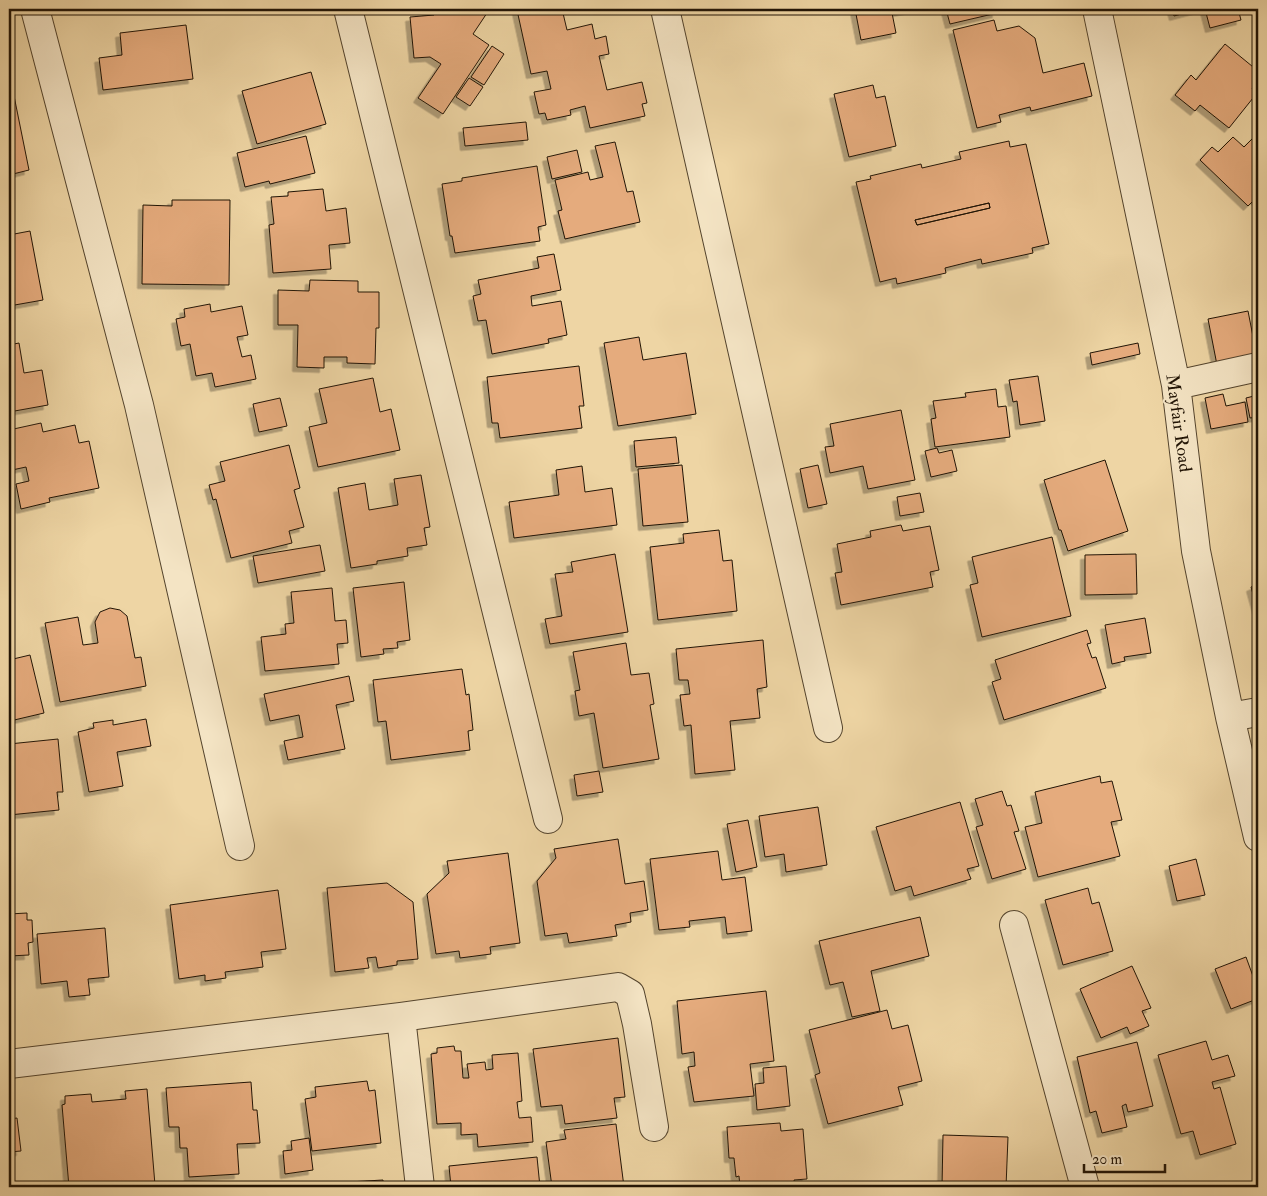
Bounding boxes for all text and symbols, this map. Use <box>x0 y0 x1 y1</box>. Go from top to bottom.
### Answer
street label: Mayfair Road <box>1160 373 1197 474</box>
scale bar <box>1084 1141 1166 1173</box>
text: 20 m <box>1092 1150 1122 1169</box>

